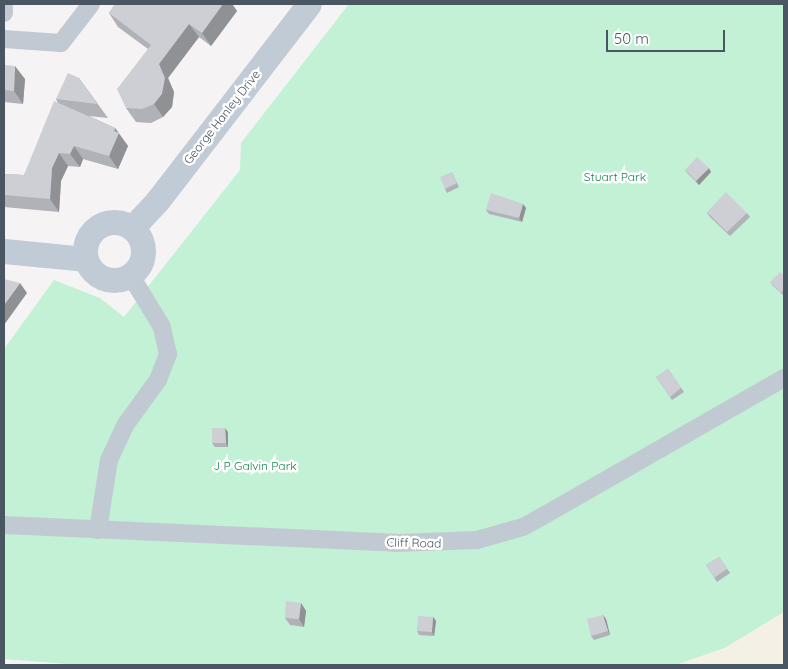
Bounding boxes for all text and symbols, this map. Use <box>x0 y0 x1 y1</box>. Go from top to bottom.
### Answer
scale bar <box>608 20 727 52</box>
text: 50 m <box>614 29 649 48</box>
street label: George Hanley Drive <box>181 67 263 167</box>
park label: Stuart Park <box>584 170 646 184</box>
park label: J P Galvin Park <box>213 459 297 473</box>
street label: Cliff Road <box>386 535 442 551</box>

